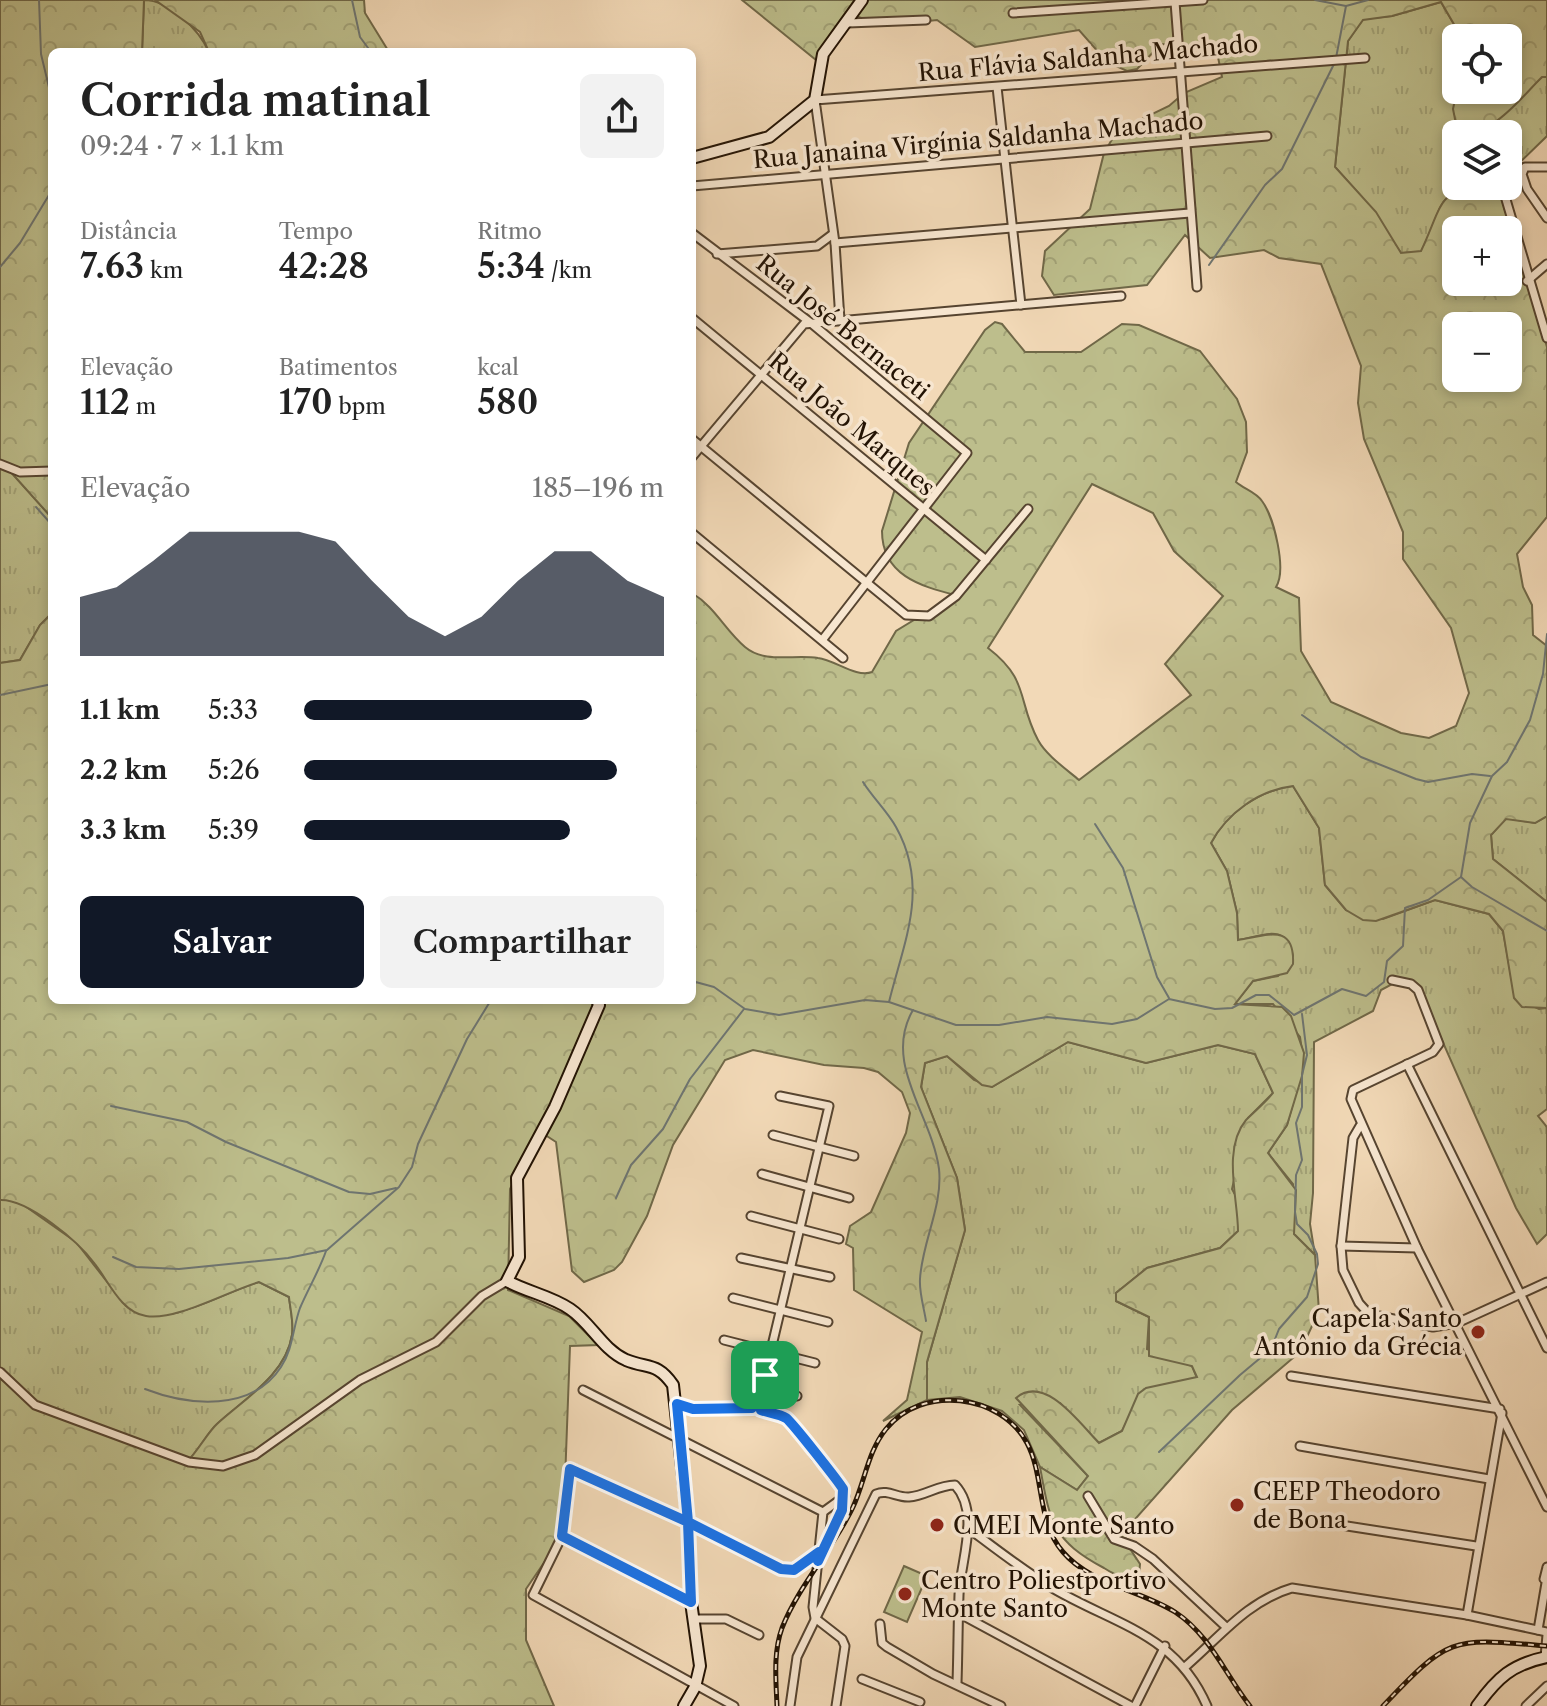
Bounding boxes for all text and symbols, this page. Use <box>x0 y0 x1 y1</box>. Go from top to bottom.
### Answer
map controls <box>1442 24 1522 392</box>
button: locate <box>1442 24 1522 104</box>
street label: Rua Flávia Saldanha Machado <box>917 29 1259 87</box>
text: Corrida matinal <box>80 73 431 127</box>
button: share <box>580 74 664 158</box>
street label: Rua Janaina Virgínia Saldanha Machado <box>752 106 1204 174</box>
button: layers <box>1442 120 1522 200</box>
text: 09:24 · 7 × 1.1 km <box>80 130 284 162</box>
button: + <box>1442 216 1522 296</box>
text: Distância <box>80 218 177 245</box>
text: Tempo <box>279 218 353 245</box>
text: Ritmo <box>477 218 542 245</box>
text: 7.63 <box>80 245 144 287</box>
text: 42:28 <box>279 245 369 287</box>
text: 5:34 <box>477 245 545 287</box>
street label: Rua José Bernaceti <box>751 248 935 406</box>
text: km <box>144 257 183 284</box>
text: /km <box>545 257 592 284</box>
button: − <box>1442 312 1522 392</box>
street label: Rua João Marques <box>763 346 941 502</box>
text: Elevação <box>80 354 173 381</box>
text: Batimentos <box>279 354 398 381</box>
text: kcal <box>477 354 519 381</box>
text: 112 <box>80 381 130 423</box>
text: 170 <box>279 381 333 423</box>
text: 580 <box>477 381 538 423</box>
text: m <box>130 393 156 420</box>
text: bpm <box>333 393 386 420</box>
text: Elevação <box>80 472 190 504</box>
text: 185–196 m <box>532 472 664 504</box>
text: 1.1 km <box>80 694 160 726</box>
text: 5:33 <box>208 694 258 726</box>
text: 2.2 km <box>80 754 167 786</box>
text: 5:26 <box>208 754 260 786</box>
text: 3.3 km <box>80 814 166 846</box>
text: 5:39 <box>208 814 259 846</box>
button: Salvar <box>80 896 364 988</box>
button: Compartilhar <box>380 896 664 988</box>
place label: Capela Santo Antônio da Grécia <box>1253 1304 1462 1361</box>
marker: Capela Santo Antônio da Grécia <box>1469 1323 1487 1341</box>
pin <box>731 1341 799 1409</box>
icon: arrive <box>743 1353 787 1397</box>
place label: CEEP Theodoro de Bona <box>1253 1477 1441 1534</box>
marker: CEEP Theodoro de Bona <box>1228 1496 1246 1514</box>
place label: CMEI Monte Santo <box>953 1511 1175 1540</box>
marker: CMEI Monte Santo <box>928 1516 946 1534</box>
place label: Centro Poliestportivo Monte Santo <box>921 1566 1166 1623</box>
marker: Centro Poliestportivo Monte Santo <box>896 1585 914 1603</box>

